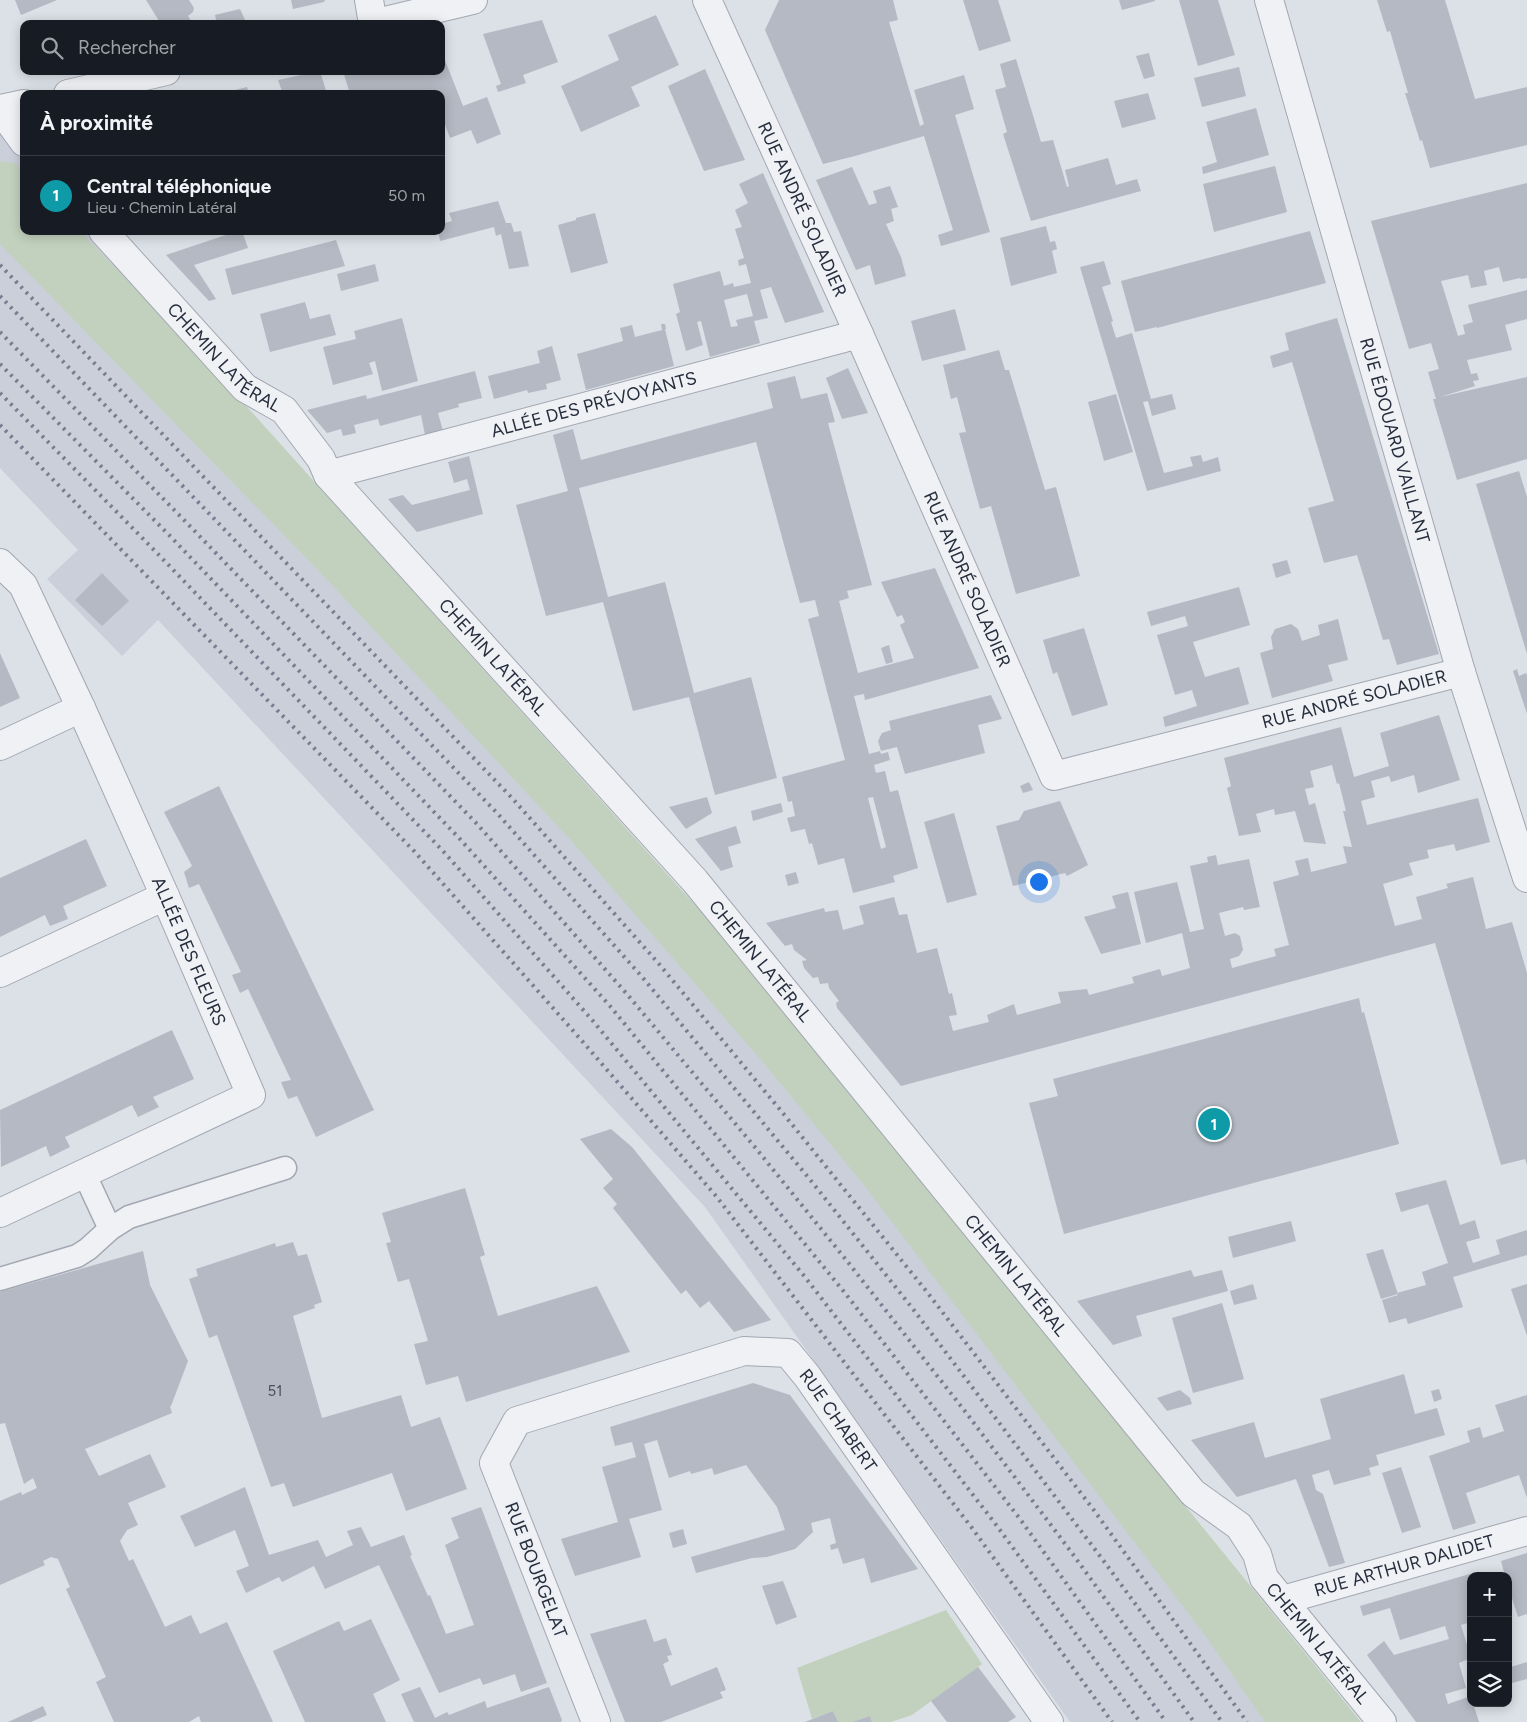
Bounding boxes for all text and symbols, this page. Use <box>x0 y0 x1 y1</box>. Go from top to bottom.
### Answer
search box <box>20 20 445 75</box>
icon: search <box>38 34 66 62</box>
text: Rechercher <box>78 36 176 59</box>
text: À proximité <box>40 110 153 135</box>
street label: RUE ANDRÉ SOLADIER <box>753 118 852 300</box>
text: Central téléphonique <box>87 175 271 198</box>
text: 1 <box>53 186 59 205</box>
text: 50 m <box>388 186 425 205</box>
text: Lieu · Chemin Latéral <box>87 198 236 217</box>
street label: CHEMIN LATÉRAL <box>162 298 285 417</box>
street label: RUE ÉDOUARD VAILLANT <box>1355 335 1435 546</box>
street label: ALLÉE DES PRÉVOYANTS <box>489 367 699 442</box>
street label: RUE ANDRÉ SOLADIER <box>919 488 1016 671</box>
street label: CHEMIN LATÉRAL <box>434 594 552 721</box>
street label: RUE ANDRÉ SOLADIER <box>1260 665 1449 733</box>
your location <box>1026 869 1052 895</box>
street label: ALLÉE DES FLEURS <box>147 873 231 1029</box>
street label: CHEMIN LATÉRAL <box>704 896 817 1027</box>
pin: 1 <box>1198 1105 1230 1143</box>
street label: CHEMIN LATÉRAL <box>960 1210 1072 1341</box>
street label: RUE CHABERT <box>795 1364 882 1476</box>
house number: 51 <box>268 1382 282 1400</box>
street label: RUE BOURGELAT <box>500 1499 572 1641</box>
street label: RUE ARTHUR DALIDET <box>1312 1530 1497 1602</box>
map controls <box>1467 1572 1512 1707</box>
button: + <box>1467 1572 1512 1617</box>
street label: CHEMIN LATÉRAL <box>1261 1578 1374 1709</box>
button: − <box>1467 1617 1512 1662</box>
button: layers <box>1467 1662 1512 1707</box>

